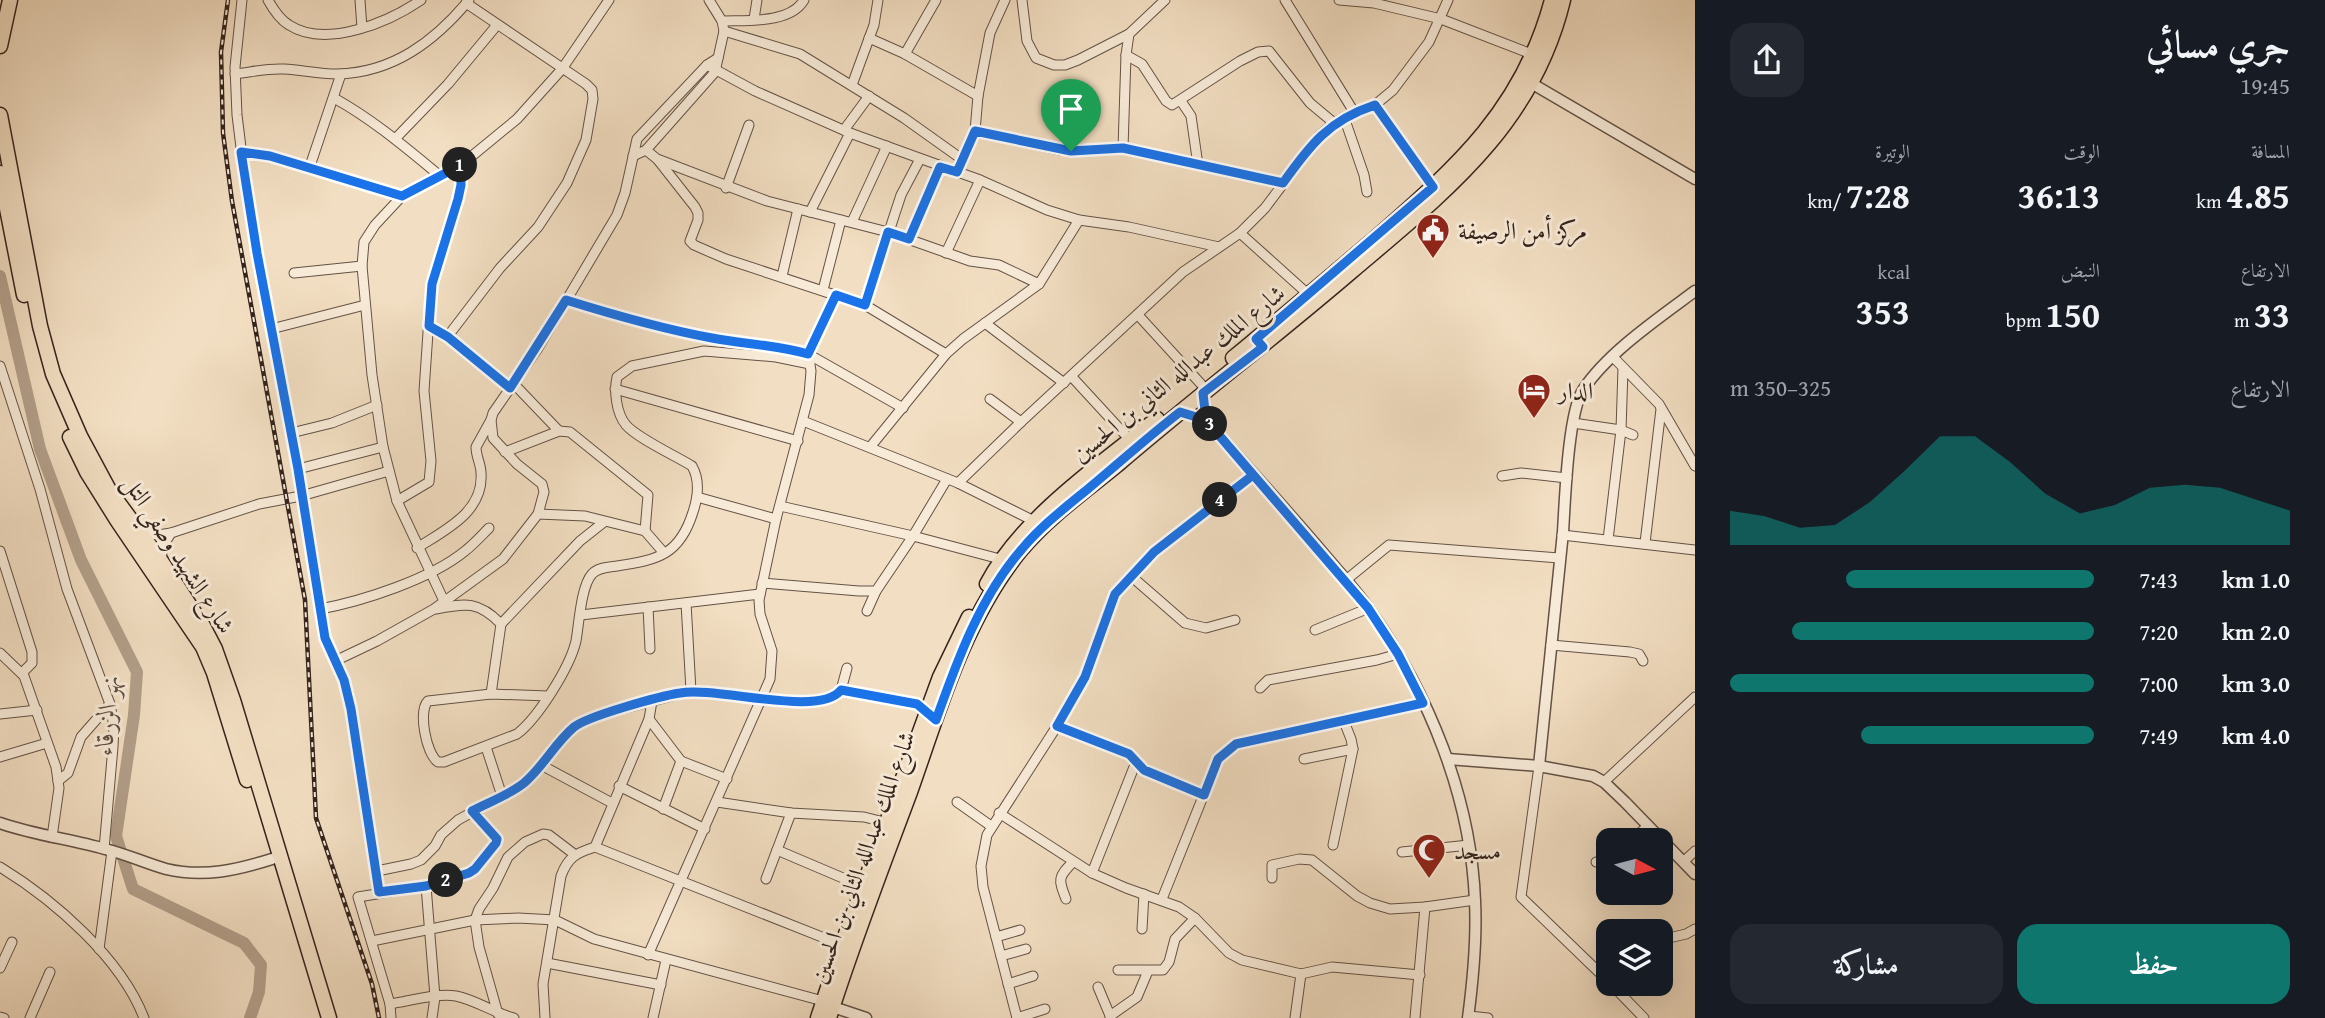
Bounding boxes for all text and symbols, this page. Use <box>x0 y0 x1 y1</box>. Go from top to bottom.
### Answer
text: جري مسائي <box>2146 15 2290 71</box>
button: share <box>1730 23 1804 97</box>
text: 19:45 <box>2240 69 2290 102</box>
pin <box>1041 79 1101 151</box>
icon: arrive <box>1052 90 1090 128</box>
text: الوتيرة <box>1875 137 1910 165</box>
text: الوقت <box>2064 137 2100 165</box>
text: المسافة <box>2251 137 2290 165</box>
pin: 1 <box>442 148 477 182</box>
text: 1 <box>455 150 464 178</box>
text: 7:28 <box>1846 170 1910 221</box>
text: 36:13 <box>2018 170 2100 221</box>
text: 4.85 <box>2226 170 2290 221</box>
text: /km <box>1807 187 1846 215</box>
text: km <box>2196 187 2226 215</box>
public building icon: مركز أمن الرصيفة <box>1414 211 1452 260</box>
place label: مركز أمن الرصيفة <box>1458 213 1587 248</box>
text: النبض <box>2061 256 2100 284</box>
text: الارتفاع <box>2241 256 2290 284</box>
text: kcal <box>1878 258 1910 286</box>
street label: شارع الملك عبدالله الثاني بن الحسين <box>1064 276 1294 473</box>
text: 353 <box>1856 286 1910 337</box>
text: 150 <box>2046 289 2100 340</box>
text: 33 <box>2254 289 2290 340</box>
text: bpm <box>2006 306 2046 334</box>
text: m <box>2234 306 2254 334</box>
hotel icon: الدار <box>1515 371 1553 420</box>
text: 325–350 m <box>1730 371 1831 404</box>
text: الارتفاع <box>2230 372 2290 405</box>
place label: الدار <box>1556 373 1593 408</box>
pin: 3 <box>1192 406 1228 442</box>
text: 3 <box>1205 409 1214 437</box>
street label: شارع الشهيد وصفي التل <box>109 468 244 644</box>
pin: 4 <box>1202 482 1238 518</box>
text: 4 <box>1215 485 1224 513</box>
text: 7:43 <box>2139 563 2178 596</box>
text: 1.0 km <box>2222 563 2290 596</box>
text: 7:20 <box>2139 615 2178 648</box>
text: 2.0 km <box>2222 615 2290 648</box>
text: 7:00 <box>2139 667 2178 700</box>
text: 3.0 km <box>2222 667 2290 700</box>
water label: نهر الزرقاء <box>83 673 129 757</box>
text: 7:49 <box>2139 719 2178 752</box>
text: 4.0 km <box>2222 719 2290 752</box>
street label: شارع الملك عبدالله الثاني بن الحسين <box>800 726 927 989</box>
north arrow <box>1596 828 1673 905</box>
map controls <box>1596 828 1673 996</box>
mosque icon: مسجد <box>1410 831 1448 880</box>
place label: مسجد <box>1454 833 1501 868</box>
pin: 2 <box>428 862 464 898</box>
text: 2 <box>441 865 450 893</box>
button: layers <box>1596 919 1673 996</box>
button: مشاركة <box>1730 924 2003 1004</box>
button: حفظ <box>2017 924 2290 1004</box>

